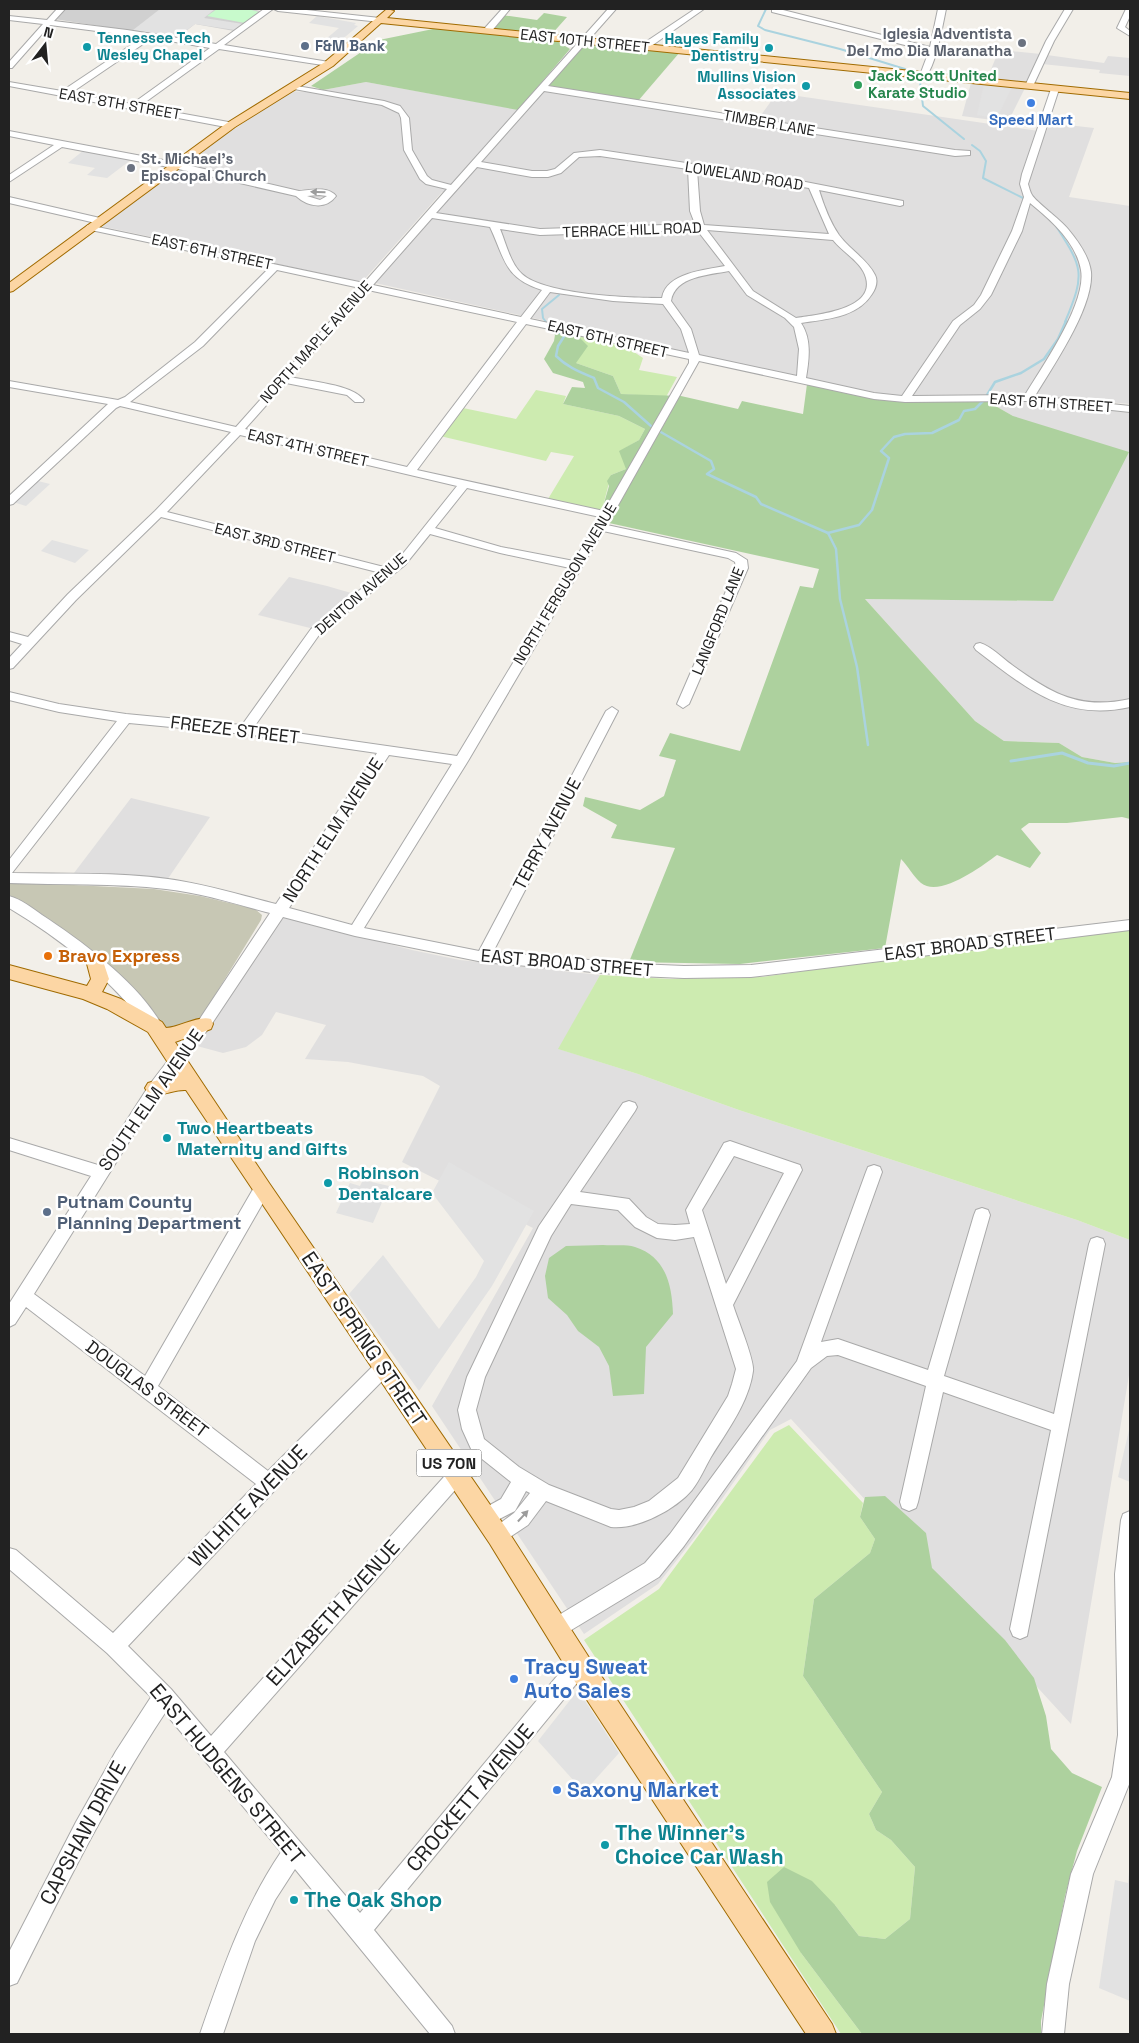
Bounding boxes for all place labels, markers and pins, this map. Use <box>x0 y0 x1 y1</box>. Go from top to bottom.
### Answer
place label: Iglesia Adventista Del 7mo Dia Maranatha <box>847 24 1012 60</box>
place label: Tennessee Tech Wesley Chapel <box>97 28 211 64</box>
place label: Hayes Family Dentistry <box>665 29 759 65</box>
place label: F&M Bank <box>315 36 386 55</box>
marker: Iglesia Adventista Del 7mo Dia Maranatha <box>1016 37 1028 49</box>
marker: F&M Bank <box>299 40 311 52</box>
marker: Tennessee Tech Wesley Chapel <box>81 41 93 53</box>
marker: Hayes Family Dentistry <box>763 42 775 54</box>
place label: Jack Scott United Karate Studio <box>868 66 997 102</box>
place label: Mullins Vision Associates <box>697 67 796 103</box>
marker: Jack Scott United Karate Studio <box>852 79 864 91</box>
marker: Mullins Vision Associates <box>800 80 812 92</box>
marker: Speed Mart <box>1025 97 1037 109</box>
place label: Speed Mart <box>989 110 1073 129</box>
place label: St. Michael's Episcopal Church <box>141 149 266 185</box>
marker: St. Michael's Episcopal Church <box>125 162 137 174</box>
place label: Bravo Express <box>58 944 180 967</box>
marker: Bravo Express <box>42 950 54 962</box>
place label: Two Heartbeats Maternity and Gifts <box>177 1116 347 1160</box>
marker: Two Heartbeats Maternity and Gifts <box>161 1132 173 1144</box>
place label: Robinson Dentalcare <box>338 1161 433 1205</box>
marker: Robinson Dentalcare <box>322 1177 334 1189</box>
place label: Putnam County Planning Department <box>57 1190 242 1234</box>
marker: Putnam County Planning Department <box>41 1206 53 1218</box>
place label: Tracy Sweat Auto Sales <box>524 1653 648 1704</box>
marker: Tracy Sweat Auto Sales <box>508 1673 520 1685</box>
place label: Saxony Market <box>567 1776 719 1803</box>
marker: Saxony Market <box>551 1784 563 1796</box>
place label: The Winner's Choice Car Wash <box>615 1819 784 1870</box>
marker: The Winner's Choice Car Wash <box>599 1839 611 1851</box>
place label: The Oak Shop <box>304 1886 442 1913</box>
marker: The Oak Shop <box>288 1894 300 1906</box>

